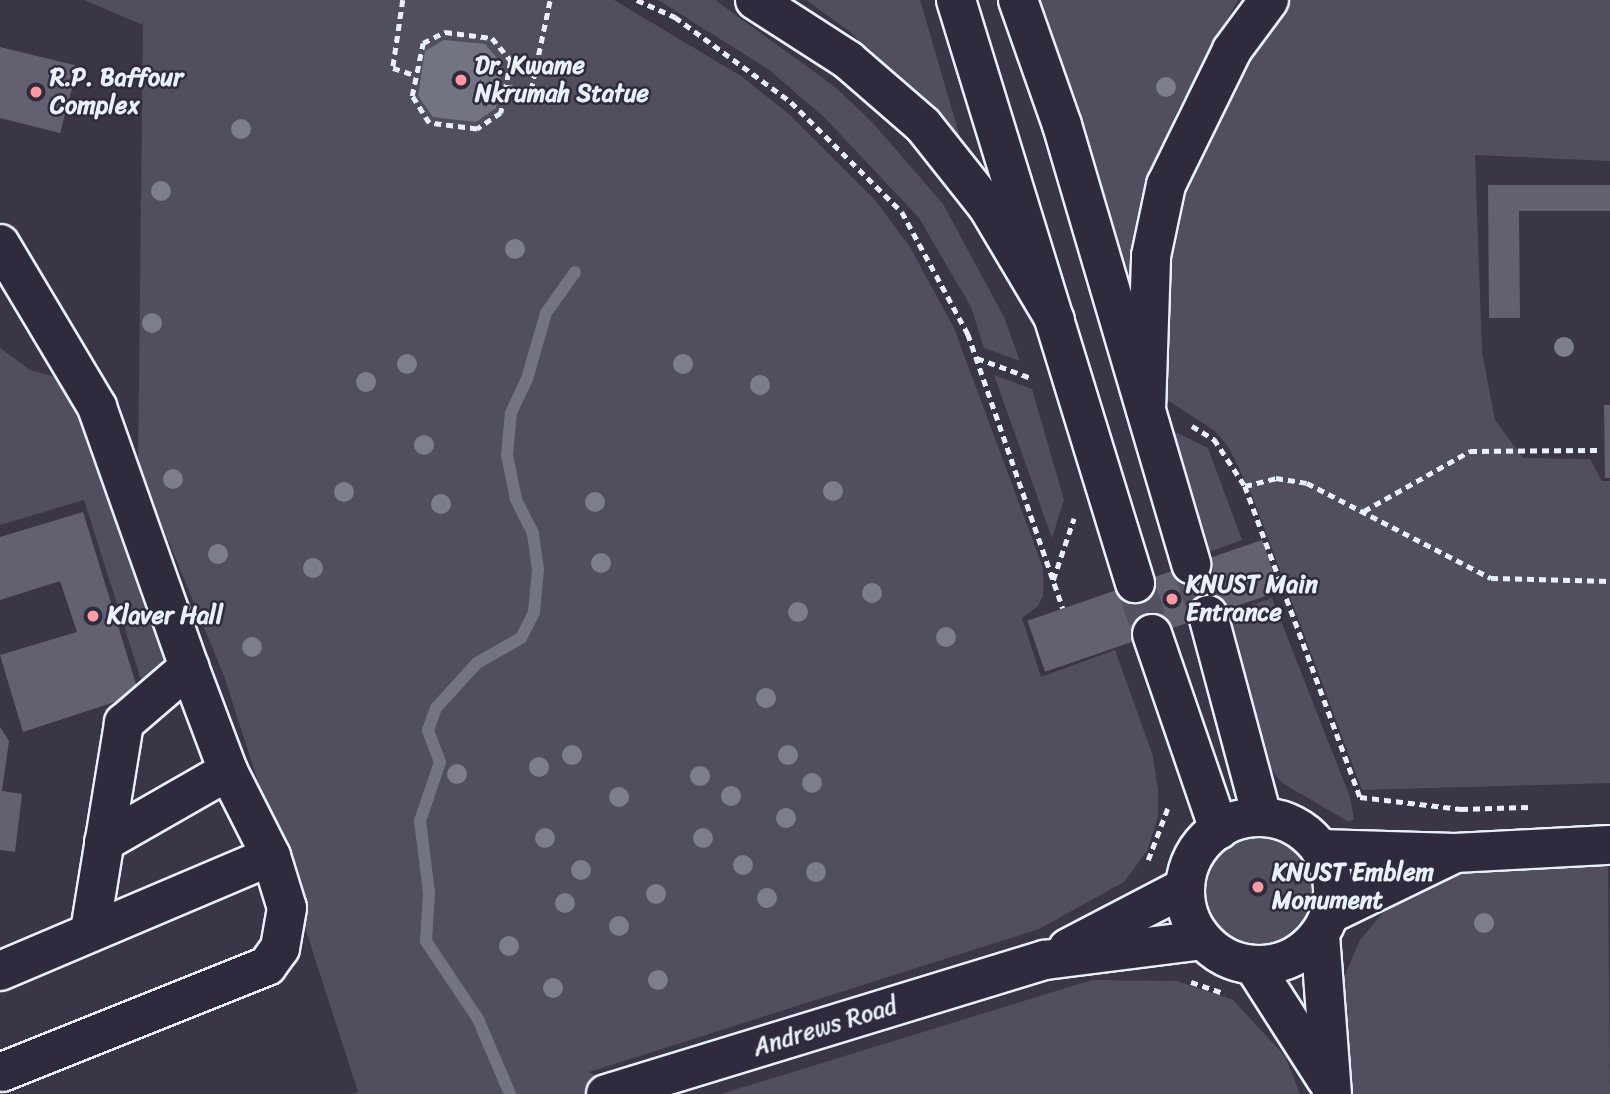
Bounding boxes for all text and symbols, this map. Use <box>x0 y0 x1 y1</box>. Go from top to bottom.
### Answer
place label: Dr. Kwame Nkrumah Statue <box>475 52 649 108</box>
place label: R.P. Baffour Complex <box>50 64 183 120</box>
marker: Dr. Kwame Nkrumah Statue <box>453 72 469 88</box>
marker: R.P. Baffour Complex <box>28 84 44 100</box>
place label: KNUST Main Entrance <box>1186 571 1317 627</box>
marker: KNUST Main Entrance <box>1164 591 1180 607</box>
place label: Klaver Hall <box>107 602 223 630</box>
marker: Klaver Hall <box>85 608 101 624</box>
place label: KNUST Emblem Monument <box>1272 859 1434 915</box>
marker: KNUST Emblem Monument <box>1250 879 1266 895</box>
street label: Andrews Road <box>750 991 900 1063</box>

